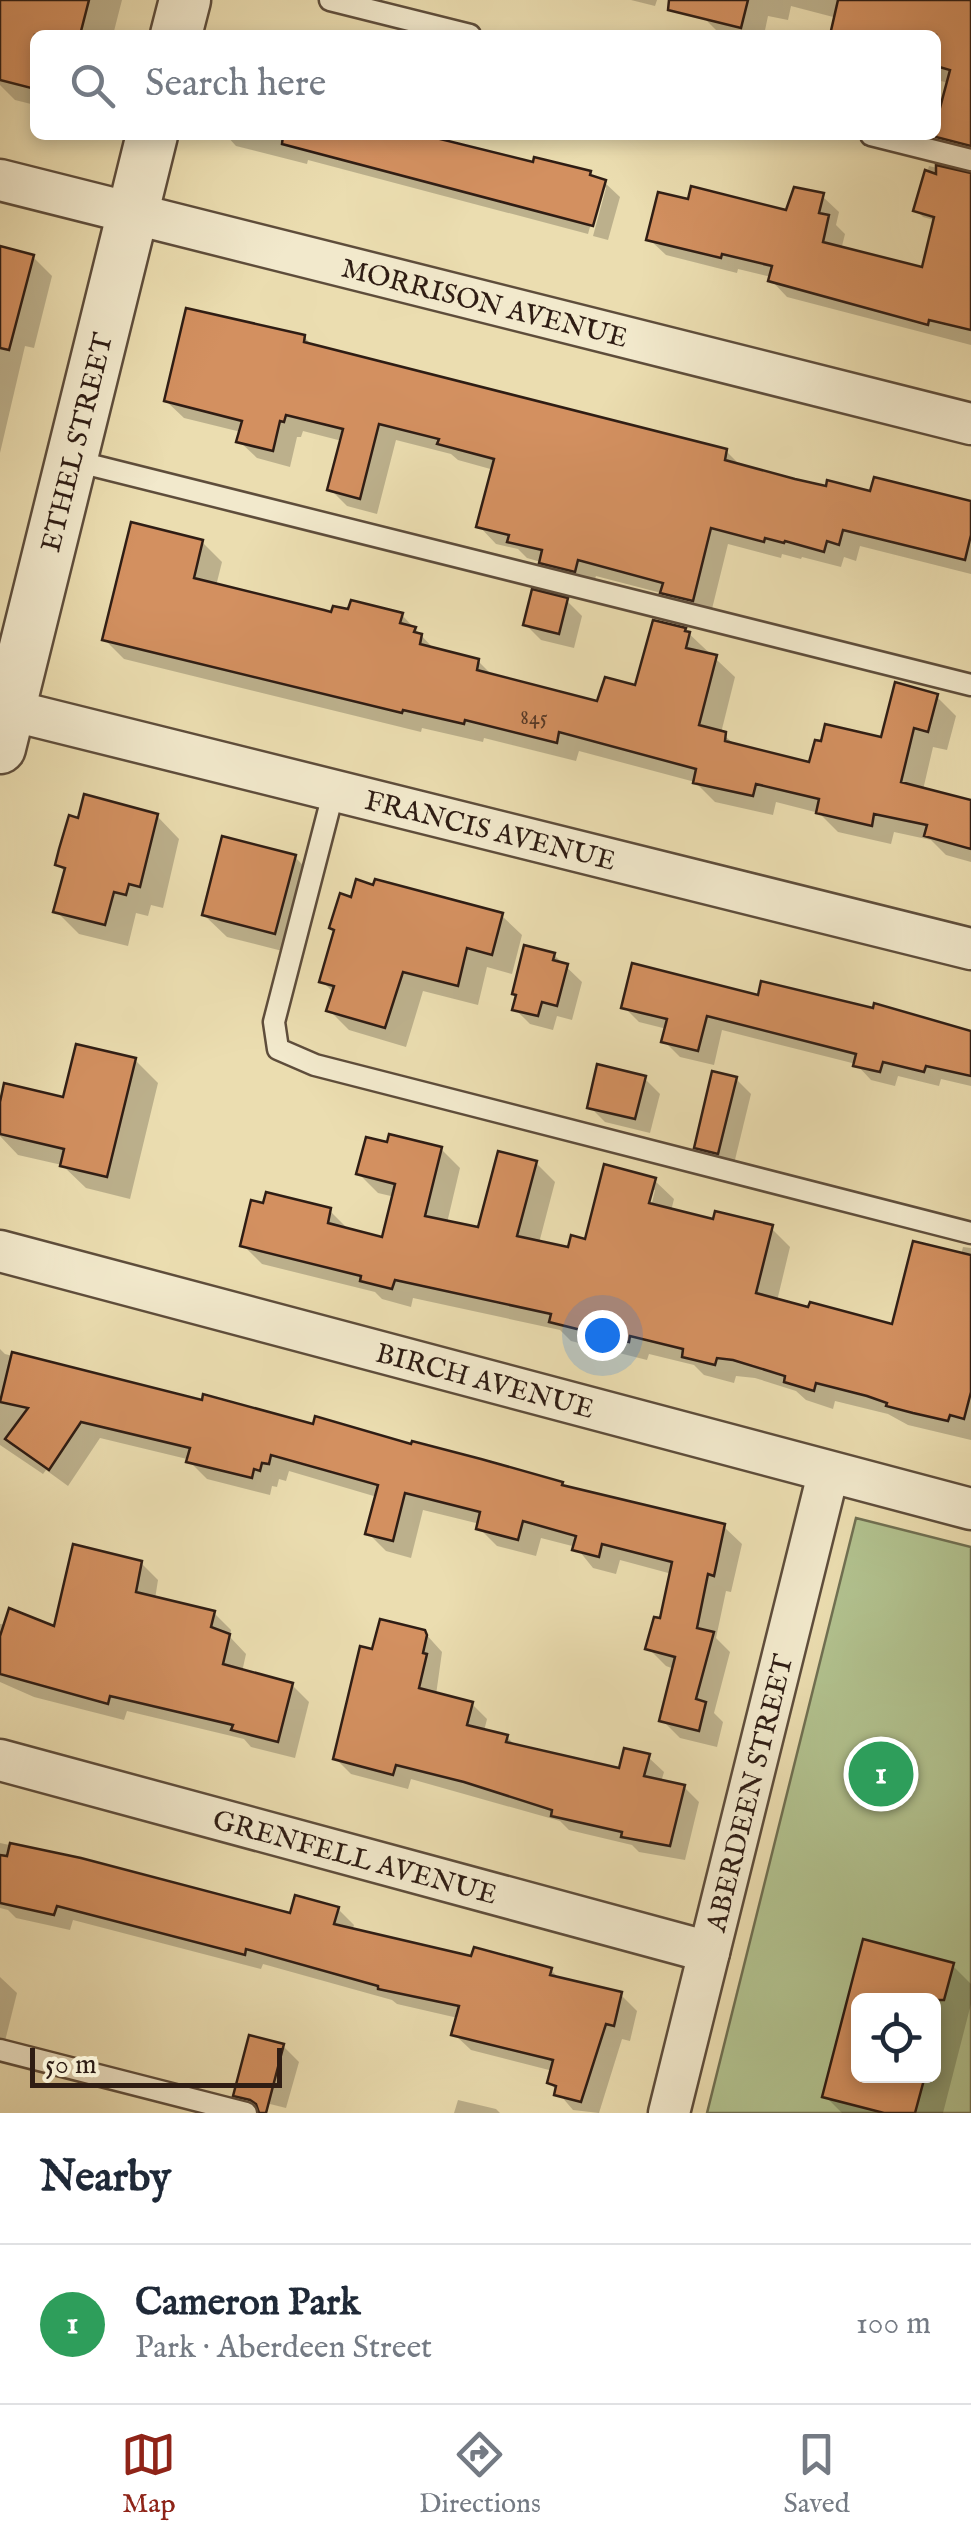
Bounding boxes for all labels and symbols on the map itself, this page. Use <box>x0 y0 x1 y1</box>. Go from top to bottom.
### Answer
street label: MORRISON AVENUE <box>338 252 631 357</box>
street label: ETHEL STREET <box>34 329 122 556</box>
house number: 845 <box>520 704 548 732</box>
street label: FRANCIS AVENUE <box>361 784 619 880</box>
your location <box>577 1310 628 1361</box>
street label: BIRCH AVENUE <box>372 1337 597 1428</box>
street label: ABERDEEN STREET <box>700 1651 803 1937</box>
pin: 1 <box>848 1736 914 1812</box>
street label: GRENFELL AVENUE <box>209 1803 500 1914</box>
scale bar <box>30 2043 282 2088</box>

